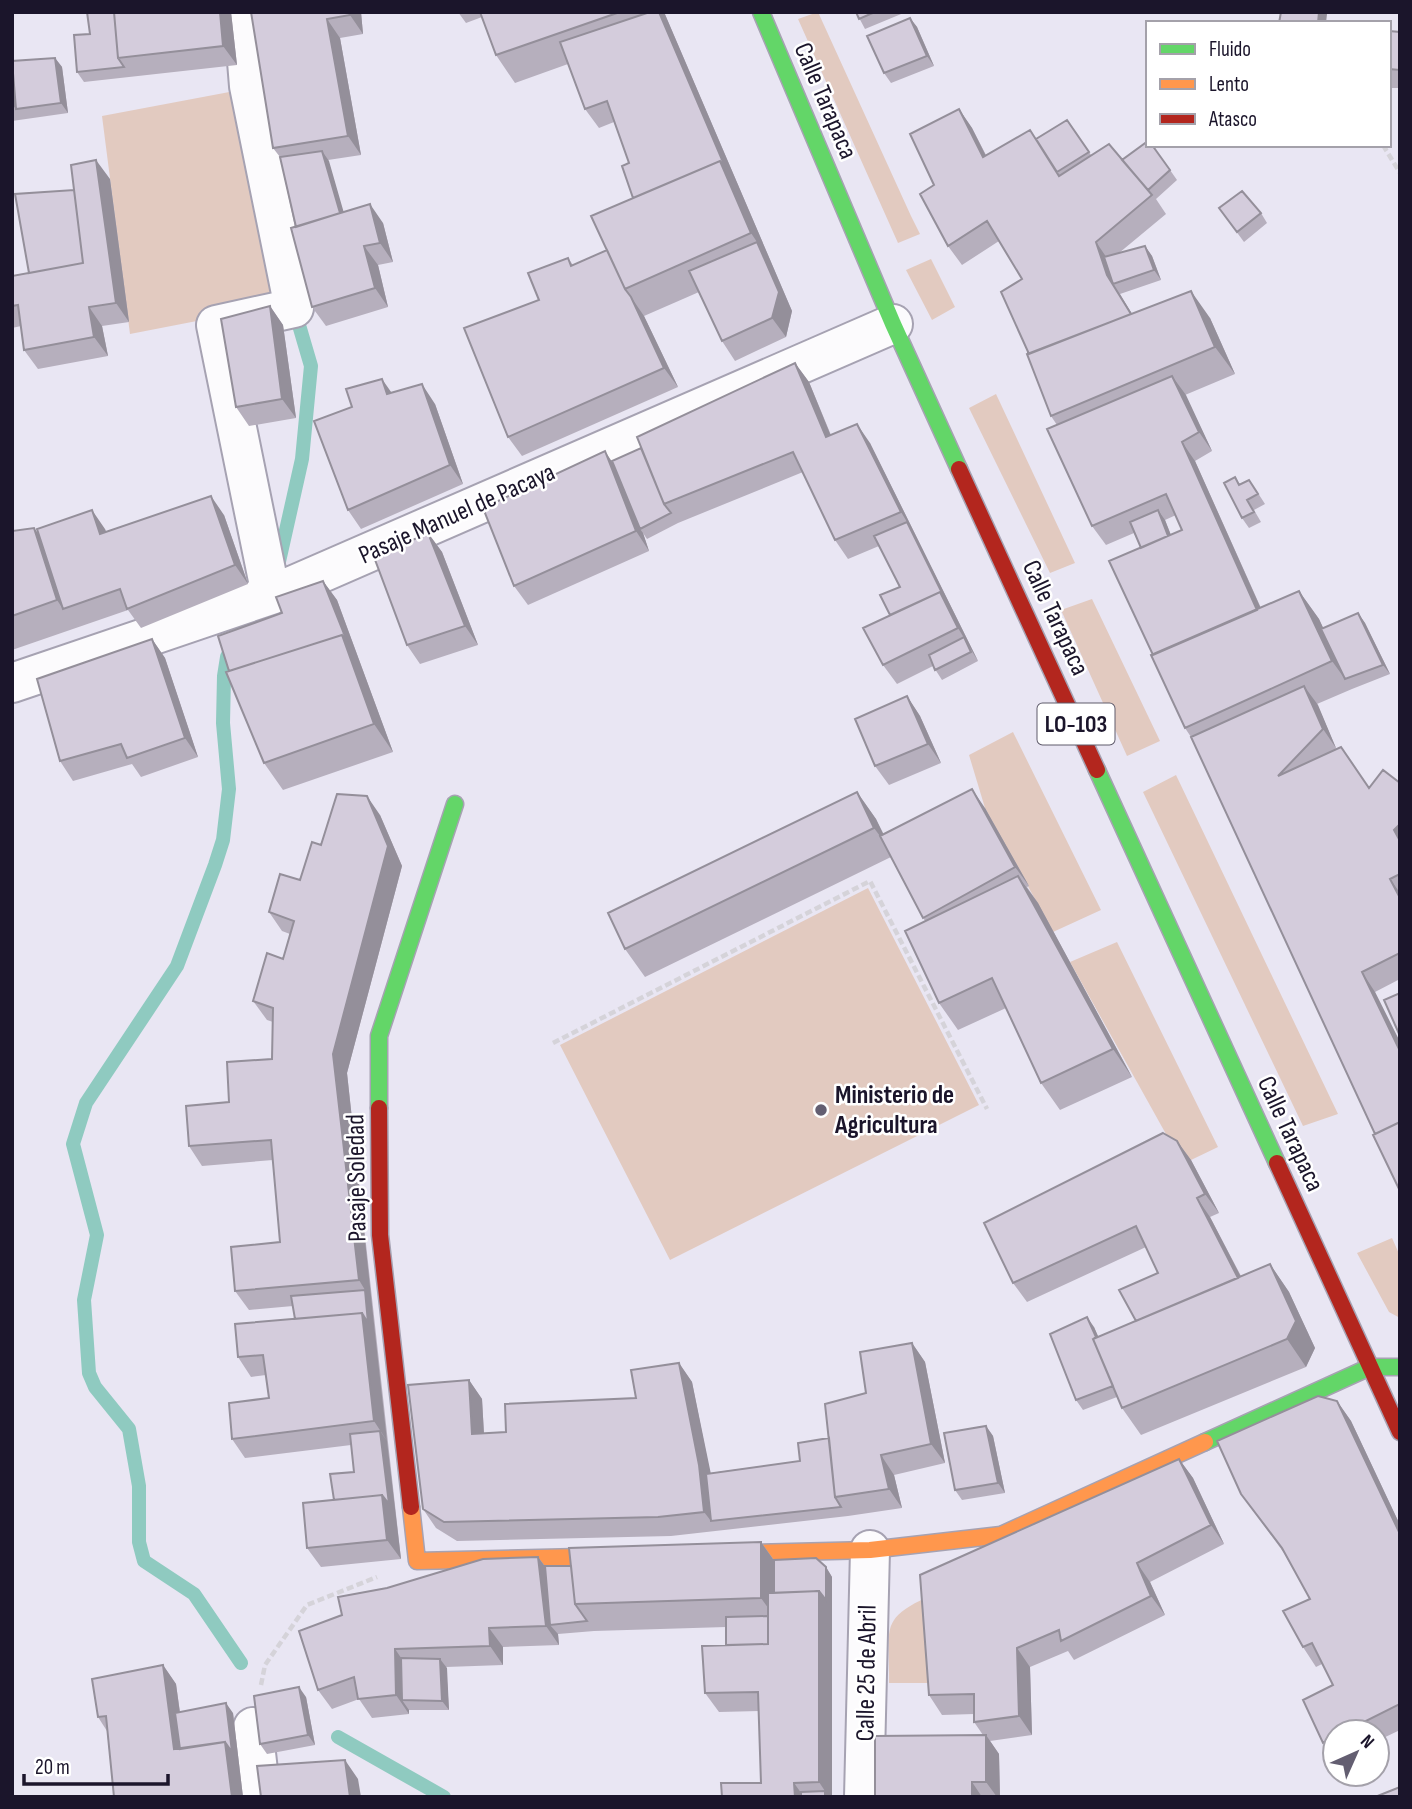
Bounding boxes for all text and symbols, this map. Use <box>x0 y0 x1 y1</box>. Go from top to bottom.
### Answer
legend <box>1146 21 1391 147</box>
text: Fluido <box>1209 37 1251 62</box>
street label: Calle Tarapaca <box>787 38 863 164</box>
text: Lento <box>1209 72 1249 97</box>
text: Atasco <box>1208 107 1257 132</box>
street label: Pasaje Manuel de Pacaya <box>354 457 560 571</box>
street label: Calle Tarapaca <box>1015 556 1095 680</box>
road number: LO-103 <box>1038 704 1114 744</box>
street label: Calle Tarapaca <box>1250 1072 1330 1196</box>
place label: Ministerio de Agricultura <box>834 1080 954 1141</box>
marker: Ministerio de Agricultura <box>813 1102 829 1118</box>
street label: Pasaje Soledad <box>340 1114 374 1242</box>
street label: Calle 25 de Abril <box>850 1604 884 1742</box>
north arrow <box>1321 1718 1391 1788</box>
text: N <box>1355 1730 1379 1754</box>
scale bar <box>24 1742 168 1786</box>
text: 20 m <box>35 1755 70 1780</box>

